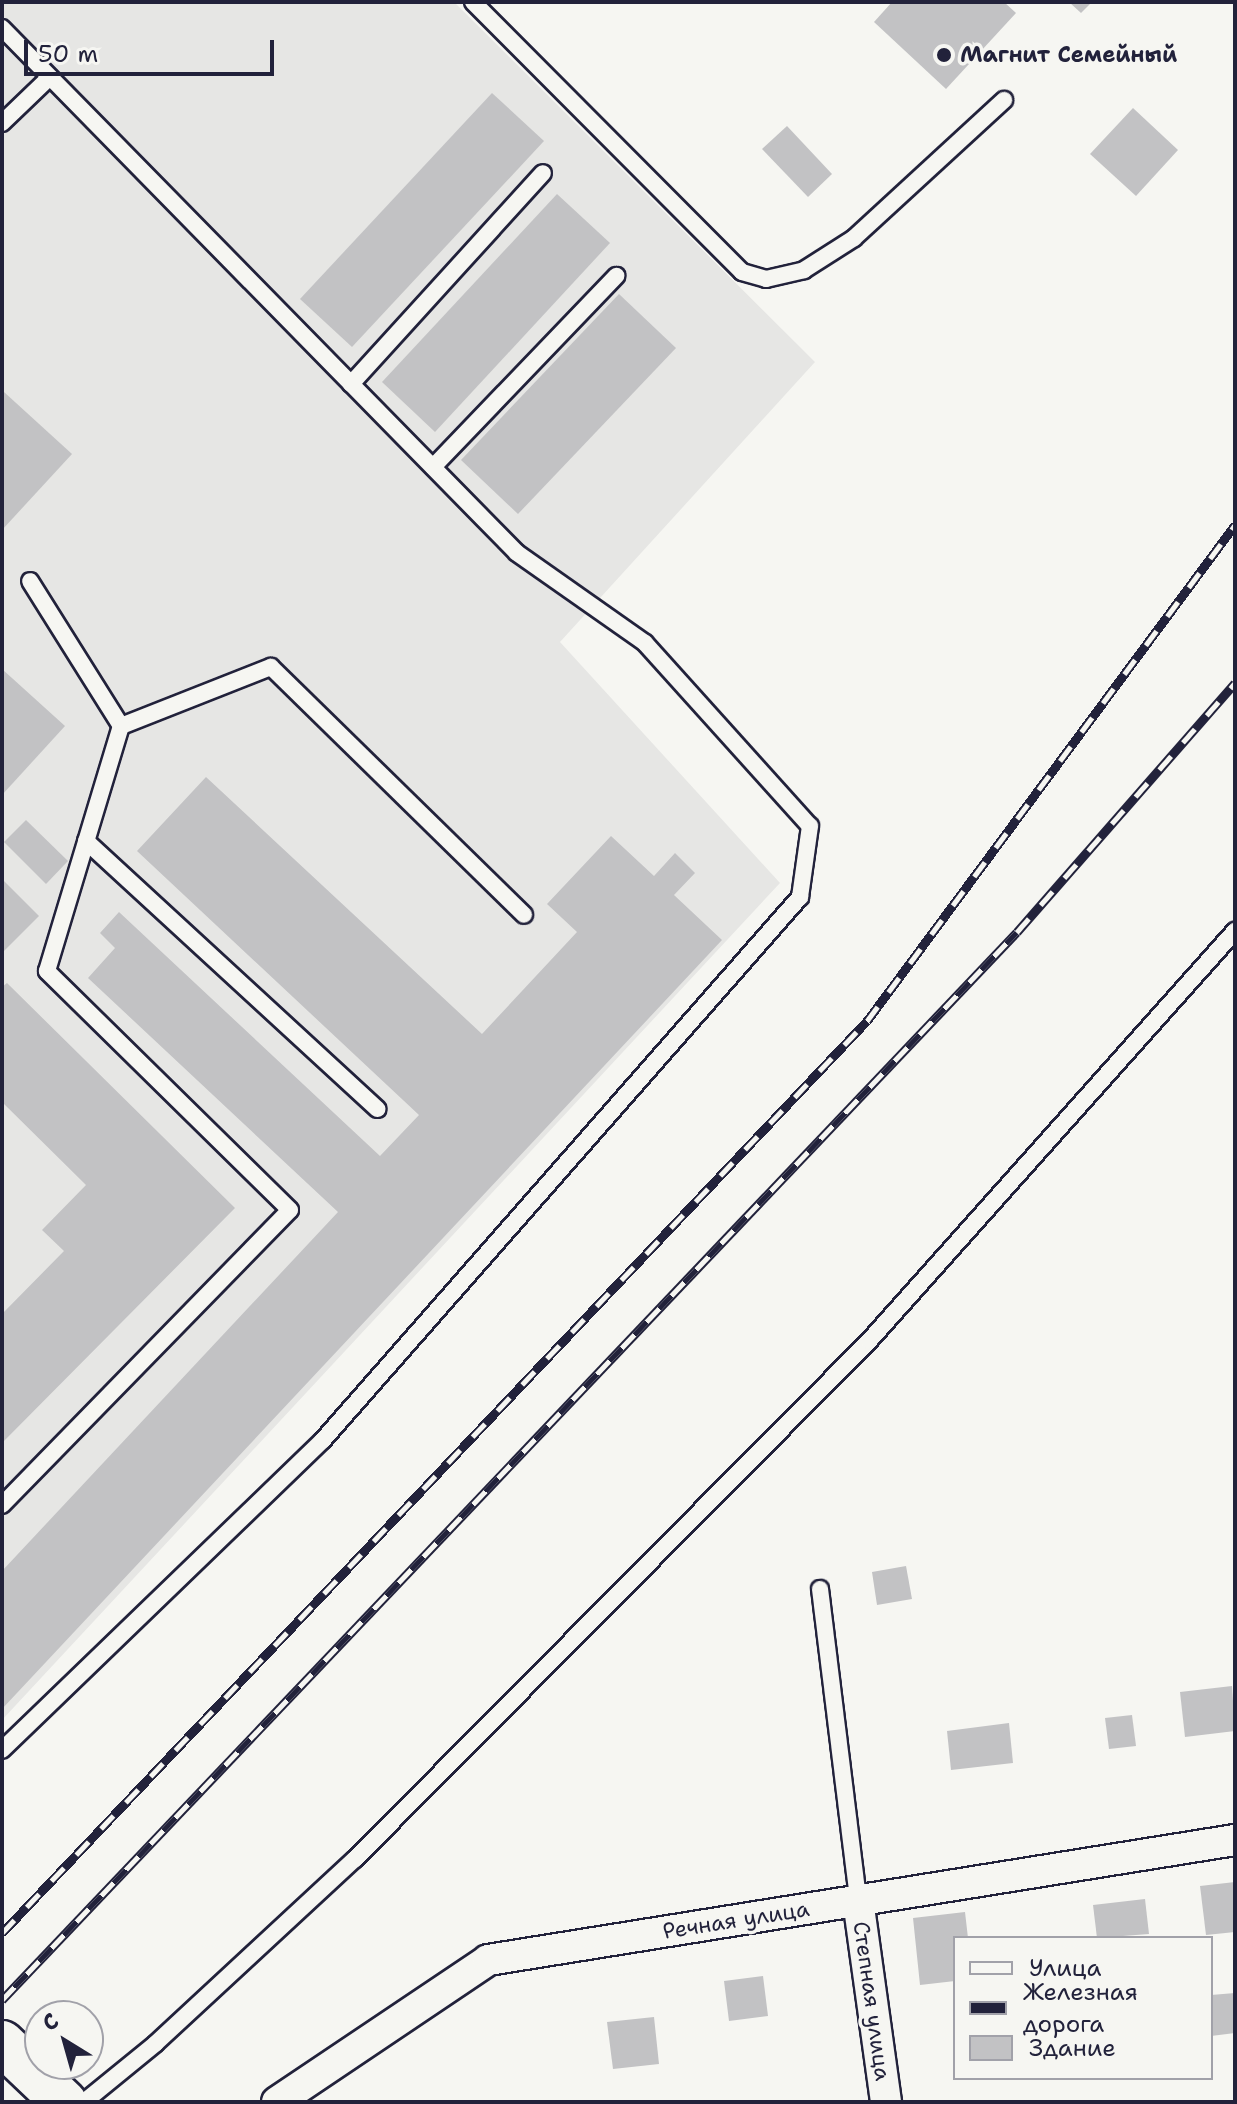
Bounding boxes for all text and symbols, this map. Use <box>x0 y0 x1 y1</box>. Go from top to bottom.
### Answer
scale bar <box>28 24 278 74</box>
text: 50 m <box>38 38 98 70</box>
place label: Магнит Семейный <box>960 42 1177 68</box>
marker: Магнит Семейный <box>935 46 953 64</box>
street label: Речная улица <box>661 1895 811 1945</box>
street label: Степная улица <box>848 1920 896 2082</box>
legend <box>953 1936 1213 2080</box>
text: Улица <box>1029 1952 1102 1984</box>
text: Железная дорога <box>1023 1976 1138 2040</box>
north arrow <box>24 2000 104 2080</box>
text: С <box>36 2006 65 2038</box>
text: Здание <box>1029 2032 1116 2064</box>

